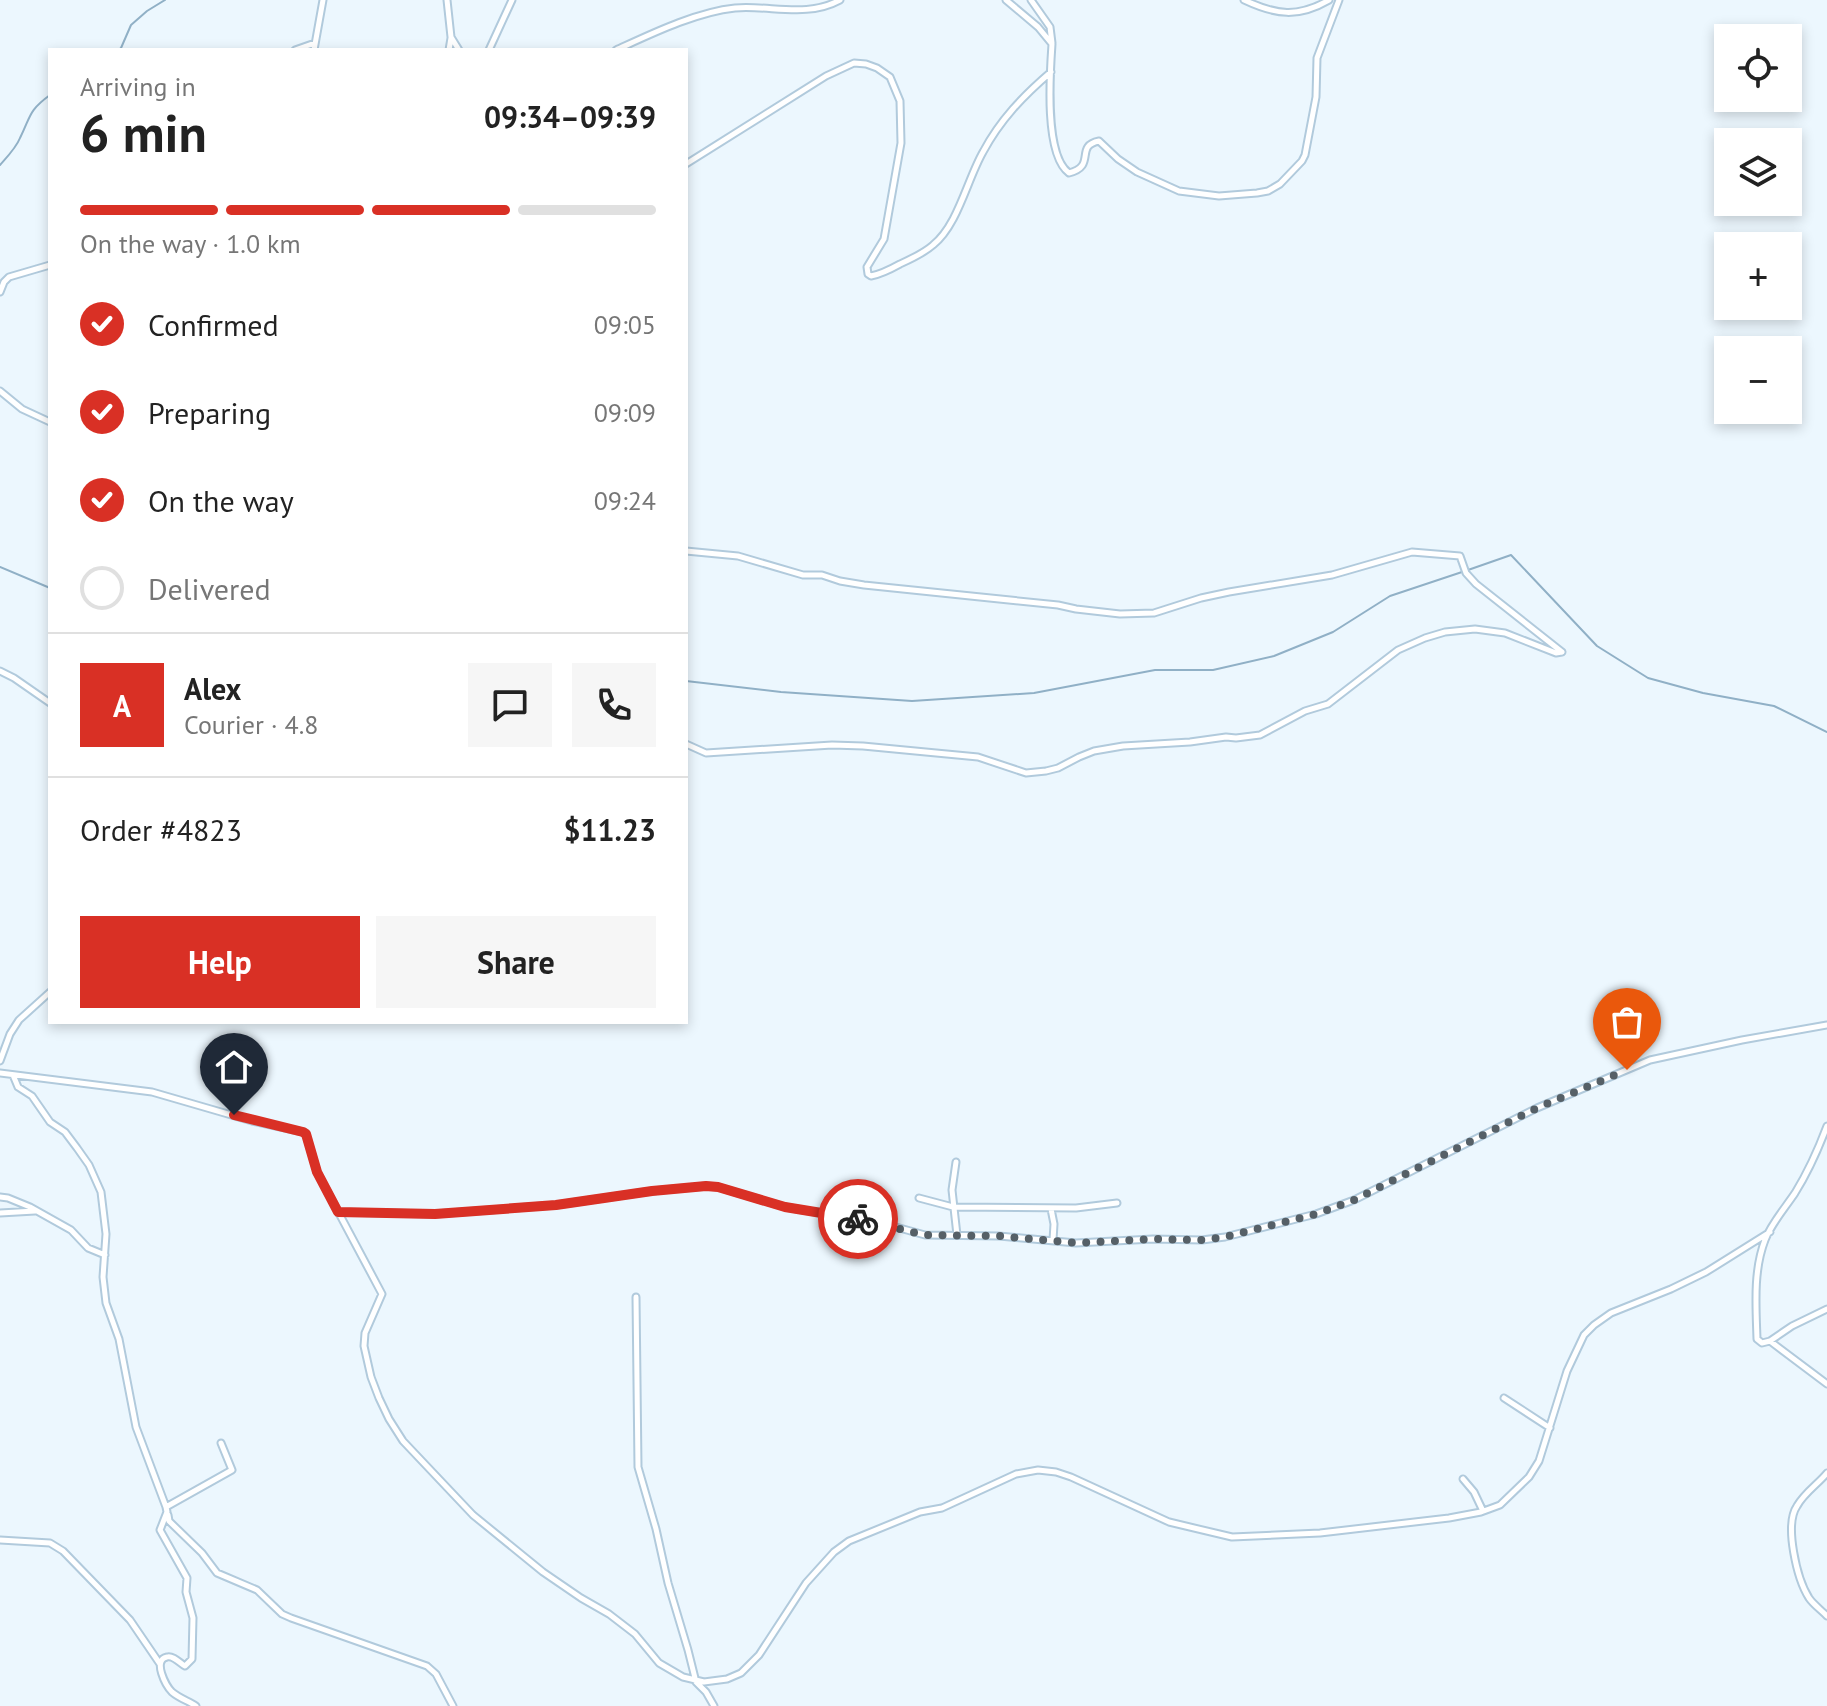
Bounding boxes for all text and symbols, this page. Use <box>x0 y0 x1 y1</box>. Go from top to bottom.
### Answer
map controls <box>1714 24 1802 424</box>
button: locate <box>1714 24 1802 112</box>
text: Arriving in <box>80 70 196 103</box>
text: 09:34–09:39 <box>484 97 656 136</box>
text: 6 min <box>80 99 207 166</box>
button: layers <box>1714 128 1802 216</box>
text: On the way · 1.0 km <box>80 227 301 260</box>
button: + <box>1714 232 1802 320</box>
icon: check <box>80 302 124 346</box>
text: Confirmed <box>148 305 279 344</box>
text: 09:05 <box>594 308 656 341</box>
button: − <box>1714 336 1802 424</box>
icon: check <box>80 390 124 434</box>
text: Preparing <box>148 393 271 432</box>
text: 09:09 <box>594 396 656 429</box>
icon: check <box>80 478 124 522</box>
text: On the way <box>148 481 294 520</box>
text: 09:24 <box>594 484 656 517</box>
text: Delivered <box>148 569 271 608</box>
button: chat <box>468 663 552 747</box>
button: phone <box>572 663 656 747</box>
text: Alex <box>184 669 241 708</box>
text: A <box>113 686 131 725</box>
text: Courier · 4.8 <box>184 708 318 741</box>
text: Order #4823 <box>80 810 242 849</box>
text: $11.23 <box>564 810 656 849</box>
button: Help <box>80 916 360 1008</box>
button: Share <box>376 916 656 1008</box>
pin <box>1593 988 1661 1070</box>
icon: bag <box>1605 1000 1649 1044</box>
pin <box>200 1033 268 1115</box>
icon: home <box>212 1045 256 1089</box>
courier <box>818 1179 898 1259</box>
icon: bike <box>836 1197 880 1241</box>

